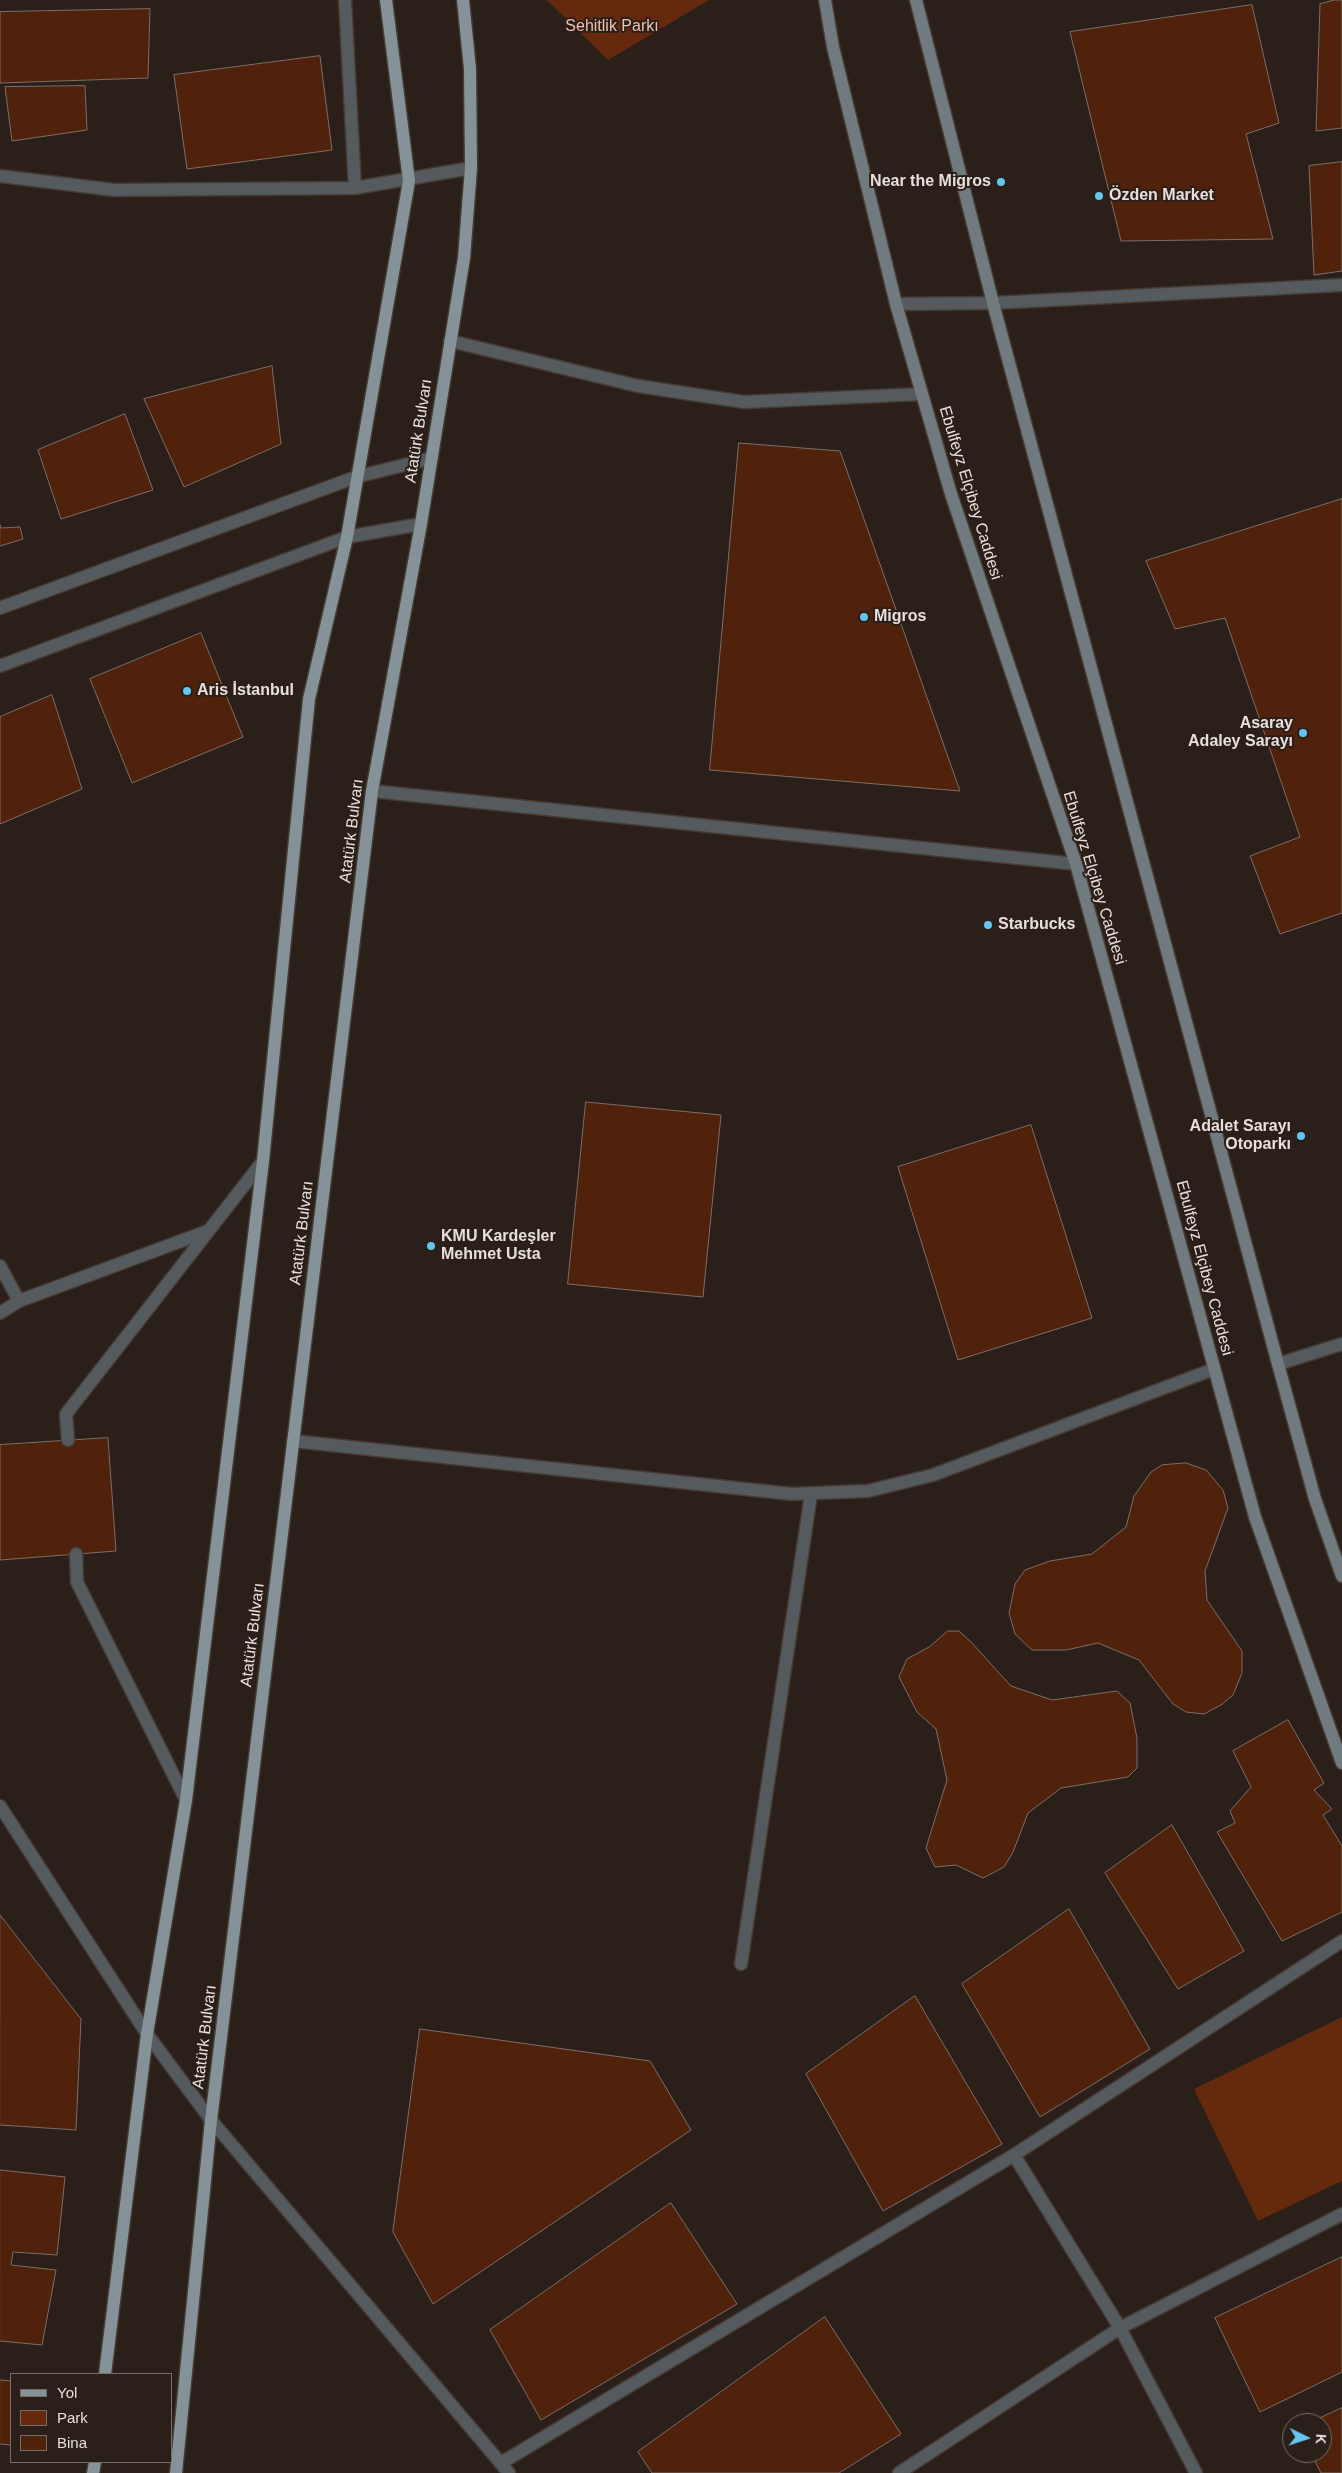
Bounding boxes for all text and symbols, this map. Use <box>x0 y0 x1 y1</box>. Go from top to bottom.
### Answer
park label: Sehitlik Parkı <box>565 17 659 37</box>
place label: Near the Migros <box>870 172 991 192</box>
marker: Near the Migros <box>995 176 1007 188</box>
place label: Özden Market <box>1109 186 1214 206</box>
marker: Özden Market <box>1093 190 1105 202</box>
street label: Atatürk Bulvarı <box>401 378 437 484</box>
street label: Ebulfeyz Elçibey Caddesi <box>934 404 1006 582</box>
place label: Migros <box>874 607 926 627</box>
marker: Migros <box>858 611 870 623</box>
place label: Aris İstanbul <box>197 681 294 701</box>
marker: Aris İstanbul <box>181 685 193 697</box>
place label: Asaray Adaley Sarayı <box>1188 714 1293 752</box>
marker: Asaray Adaley Sarayı <box>1297 727 1309 739</box>
street label: Atatürk Bulvarı <box>336 778 368 884</box>
street label: Ebulfeyz Elçibey Caddesi <box>1058 789 1130 967</box>
place label: Starbucks <box>998 915 1075 935</box>
marker: Starbucks <box>982 919 994 931</box>
place label: Adalet Sarayı Otoparkı <box>1190 1117 1291 1155</box>
marker: Adalet Sarayı Otoparkı <box>1295 1130 1307 1142</box>
street label: Ebulfeyz Elçibey Caddesi <box>1171 1178 1237 1358</box>
street label: Atatürk Bulvarı <box>286 1180 318 1286</box>
place label: KMU Kardeşler Mehmet Usta <box>441 1227 556 1265</box>
marker: KMU Kardeşler Mehmet Usta <box>425 1240 437 1252</box>
street label: Atatürk Bulvarı <box>237 1582 269 1688</box>
street label: Atatürk Bulvarı <box>189 1984 221 2090</box>
legend <box>10 2373 172 2463</box>
text: Yol <box>57 2384 77 2401</box>
text: Park <box>57 2409 88 2426</box>
north arrow <box>1282 2413 1332 2463</box>
text: K <box>1313 2433 1329 2445</box>
text: Bina <box>57 2434 87 2451</box>

